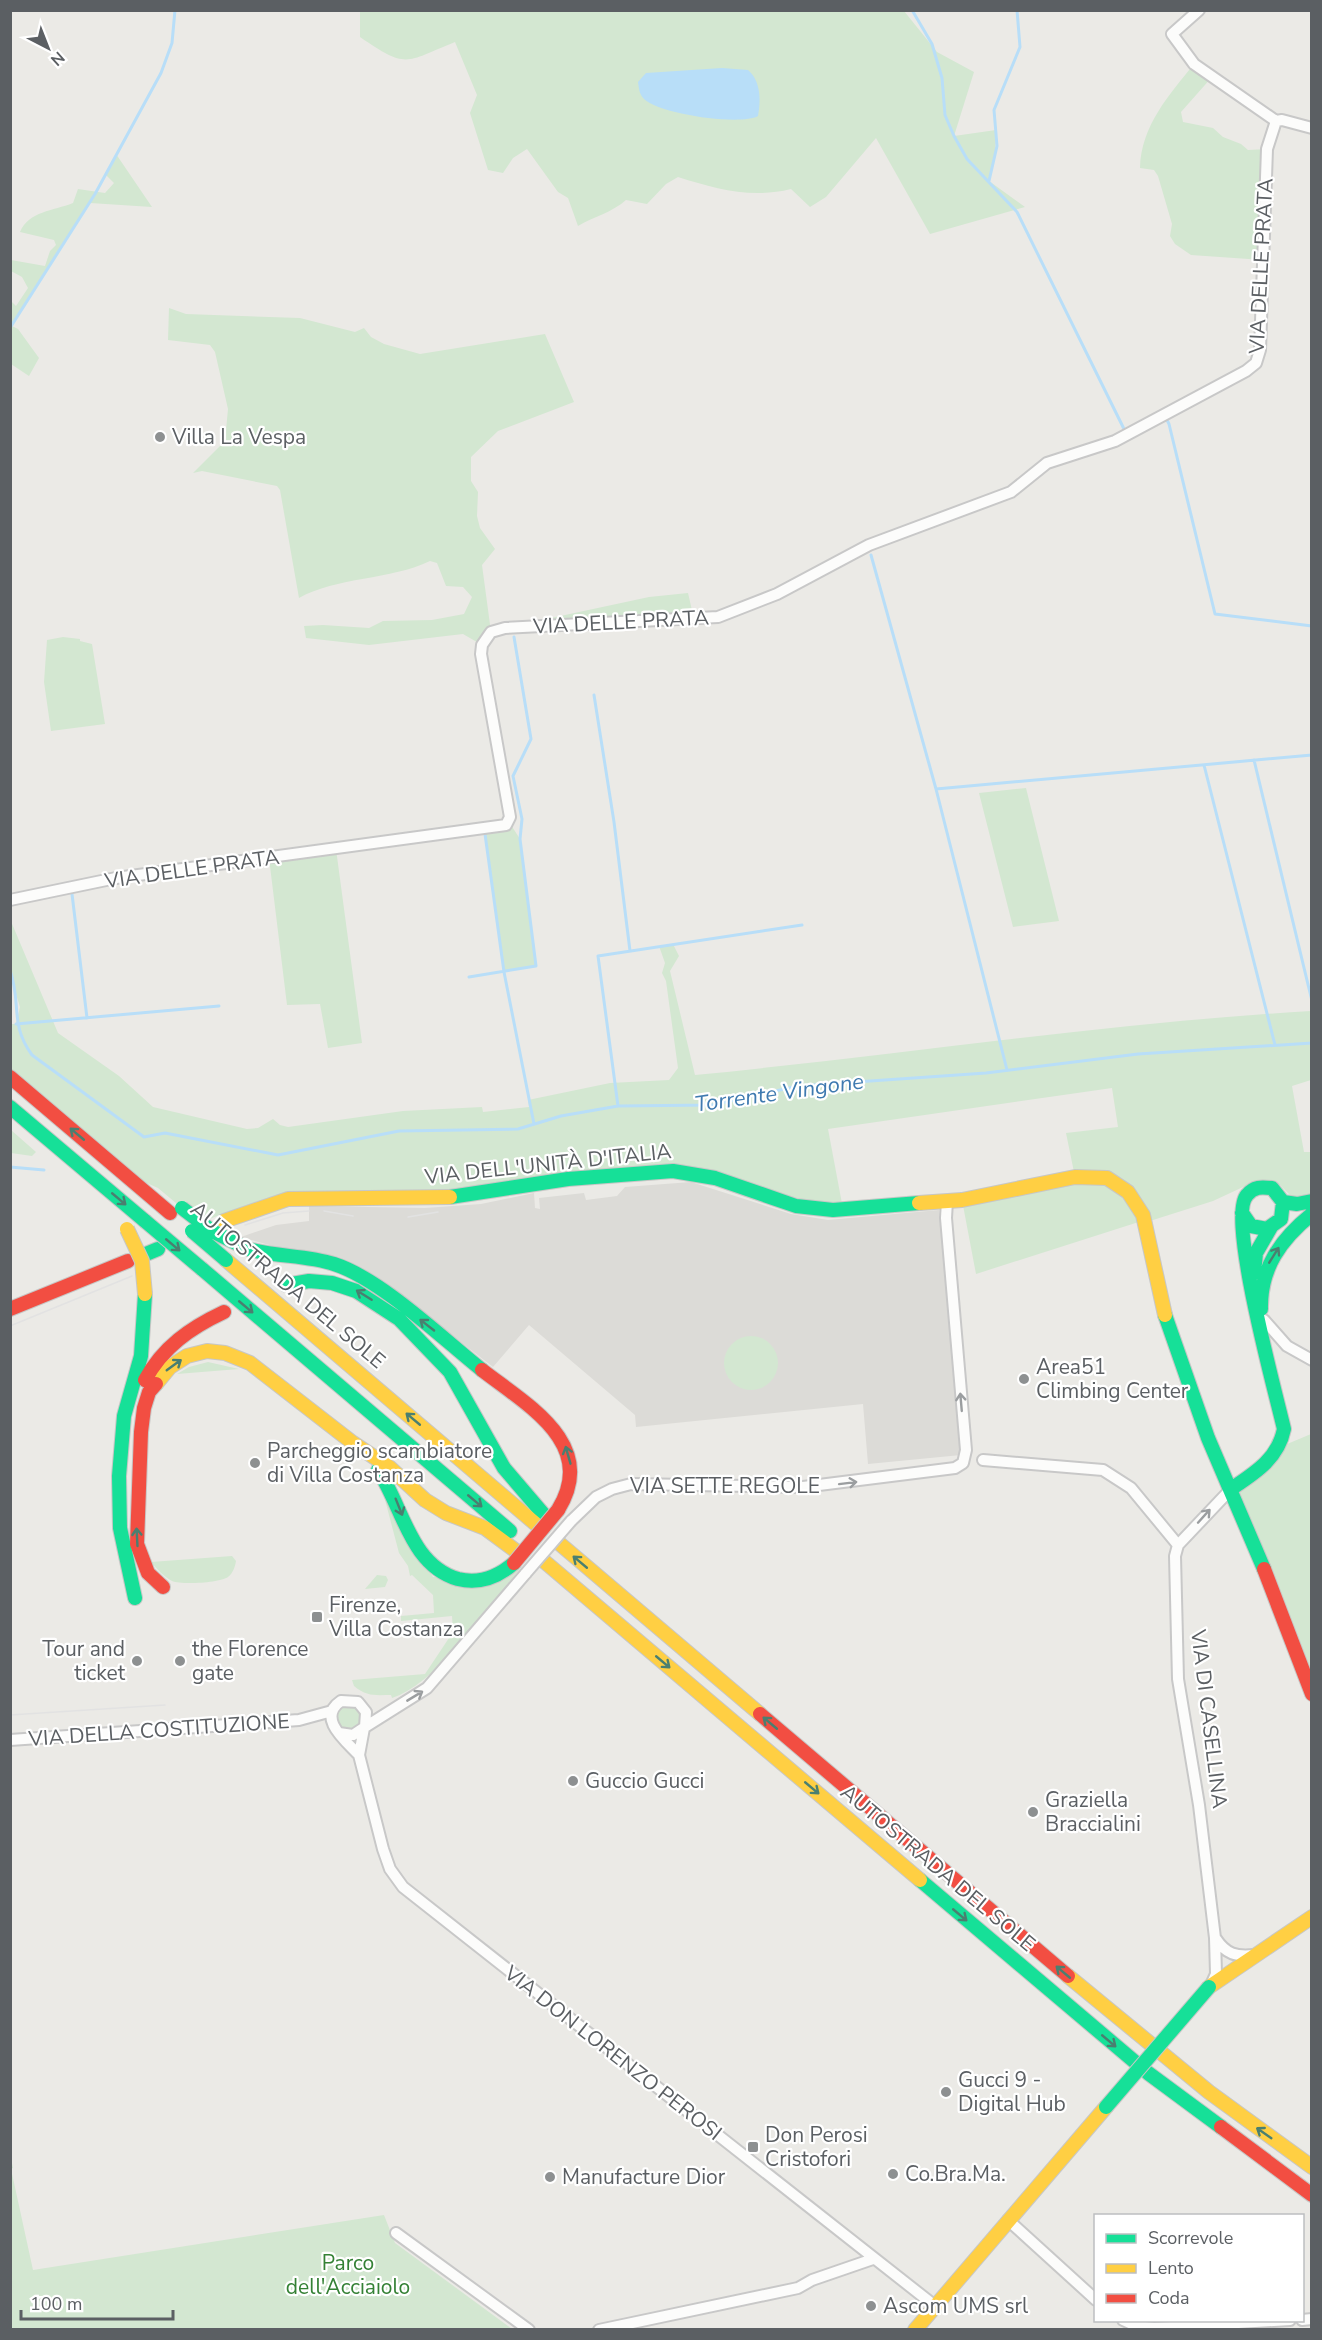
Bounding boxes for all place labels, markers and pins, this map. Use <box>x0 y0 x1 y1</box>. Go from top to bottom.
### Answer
place label: Villa La Vespa <box>171 423 306 451</box>
marker: Villa La Vespa <box>153 430 167 444</box>
place label: Area51 Climbing Center <box>1036 1353 1189 1405</box>
marker: Area51 Climbing Center <box>1017 1372 1031 1386</box>
place label: Parcheggio scambiatore di Villa Costanza <box>267 1437 492 1489</box>
marker: Parcheggio scambiatore di Villa Costanza <box>248 1456 262 1470</box>
place label: Firenze, Villa Costanza <box>328 1591 464 1643</box>
marker: Firenze, Villa Costanza <box>310 1610 324 1624</box>
place label: Tour and ticket <box>42 1635 126 1687</box>
place label: the Florence gate <box>192 1635 308 1687</box>
marker: Tour and ticket <box>130 1654 144 1668</box>
marker: the Florence gate <box>173 1654 187 1668</box>
place label: Guccio Gucci <box>585 1767 704 1795</box>
marker: Guccio Gucci <box>566 1774 580 1788</box>
place label: Graziella Braccialini <box>1045 1786 1141 1838</box>
marker: Graziella Braccialini <box>1026 1805 1040 1819</box>
place label: Gucci 9 - Digital Hub <box>958 2066 1066 2118</box>
marker: Gucci 9 - Digital Hub <box>939 2085 953 2099</box>
place label: Don Perosi Cristofori <box>765 2121 868 2173</box>
marker: Don Perosi Cristofori <box>746 2140 760 2154</box>
place label: Co.Bra.Ma. <box>905 2160 1006 2188</box>
place label: Manufacture Dior <box>562 2163 726 2191</box>
marker: Co.Bra.Ma. <box>886 2167 900 2181</box>
marker: Manufacture Dior <box>543 2170 557 2184</box>
place label: Ascom UMS srl <box>883 2292 1029 2320</box>
marker: Ascom UMS srl <box>864 2299 878 2313</box>

